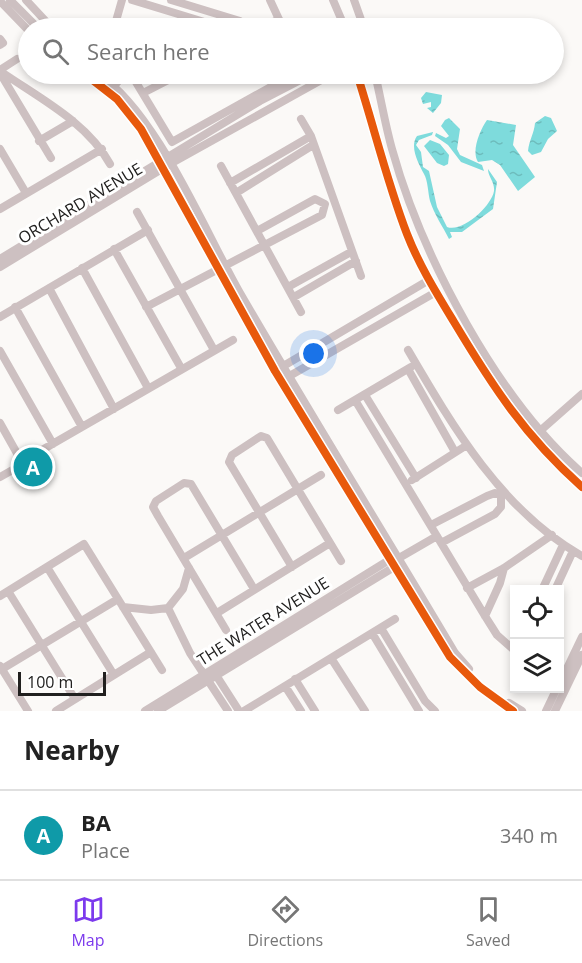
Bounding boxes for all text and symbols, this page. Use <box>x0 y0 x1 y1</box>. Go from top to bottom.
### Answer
search box <box>18 18 564 84</box>
icon: search <box>39 35 72 68</box>
text: Search here <box>87 36 210 66</box>
street label: ORCHARD AVENUE <box>14 157 146 249</box>
your location <box>299 339 328 368</box>
pin: A <box>14 444 52 490</box>
street label: THE WATER AVENUE <box>193 572 333 670</box>
map controls <box>510 585 564 693</box>
button: locate <box>510 585 564 639</box>
button: layers <box>510 639 564 693</box>
scale bar <box>18 669 106 696</box>
text: 100 m <box>27 671 73 693</box>
text: Nearby <box>24 732 119 768</box>
text: BA <box>81 807 111 837</box>
text: A <box>37 822 50 849</box>
text: 340 m <box>500 822 558 849</box>
text: Place <box>81 837 130 864</box>
tab: Map <box>71 893 105 951</box>
tab: Directions <box>247 893 323 951</box>
tab: Saved <box>466 893 511 951</box>

